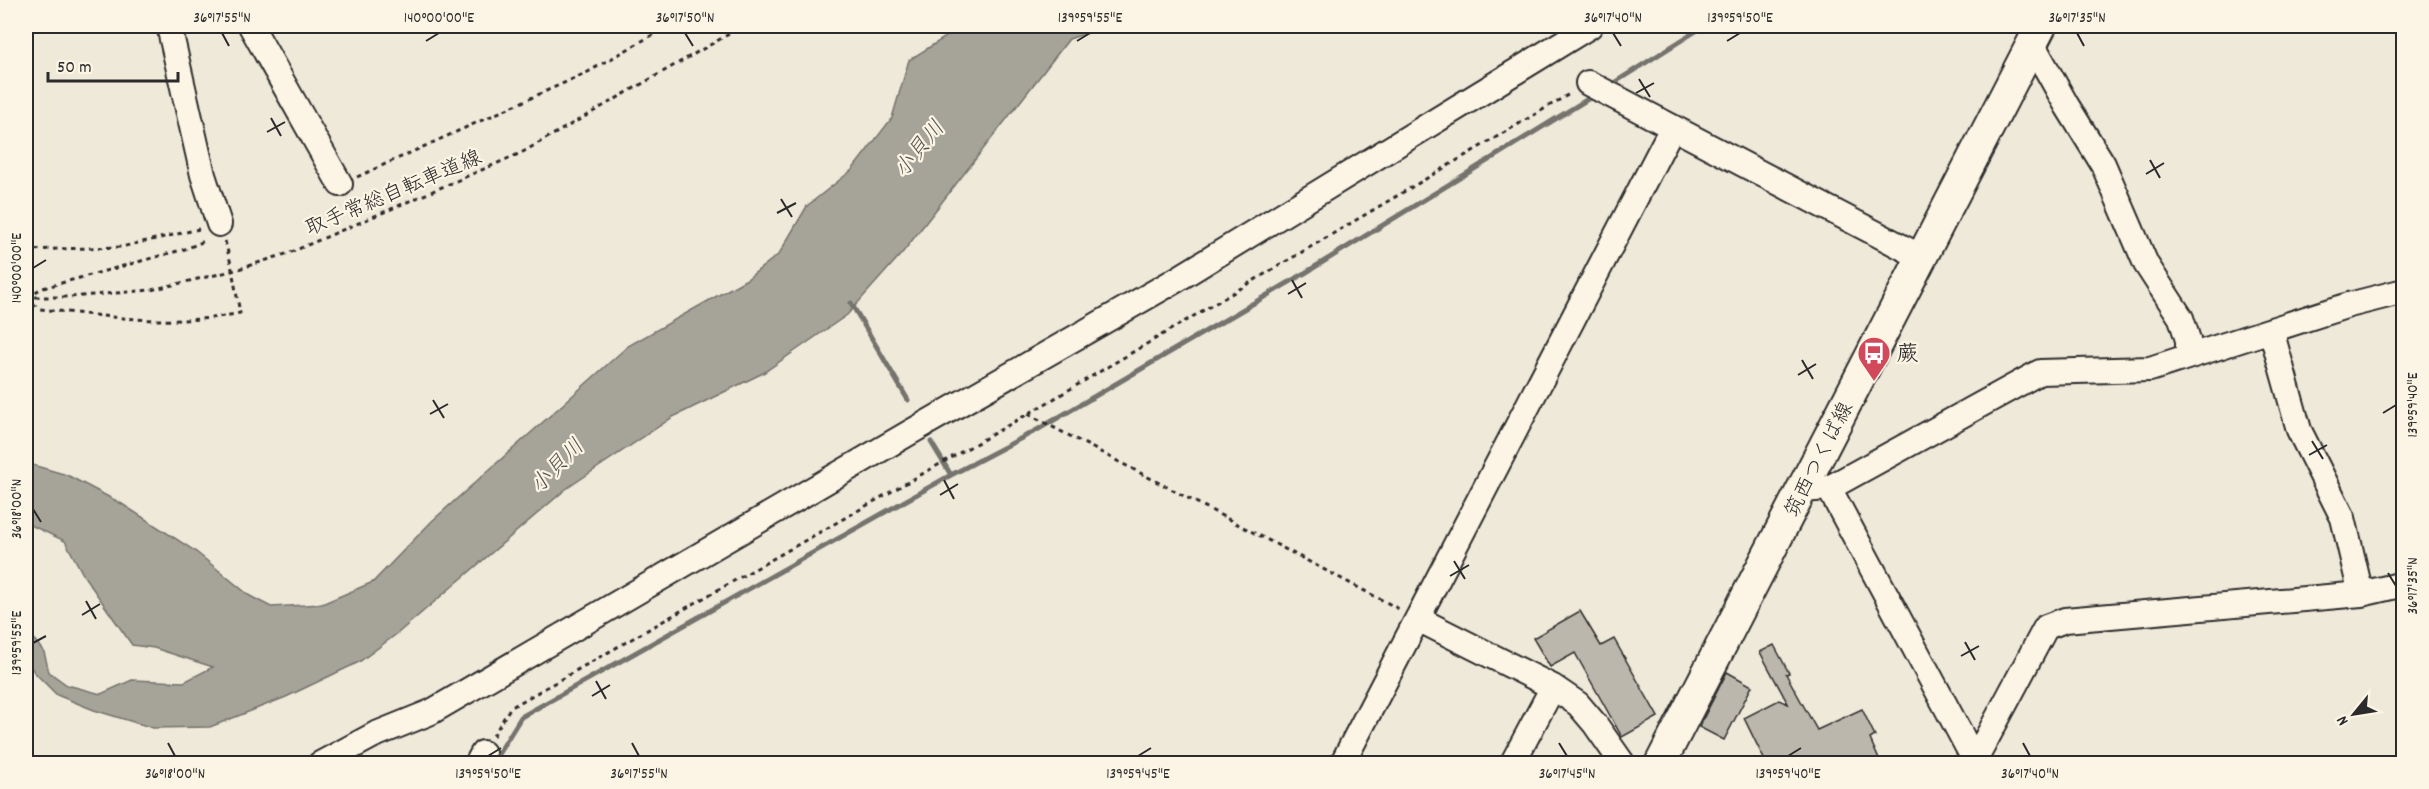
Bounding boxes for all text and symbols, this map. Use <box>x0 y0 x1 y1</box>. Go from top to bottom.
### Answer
text: 36°17'55"N <box>193 8 251 30</box>
text: 140°00'00"E <box>404 8 474 30</box>
text: 36°17'50"N <box>656 8 714 30</box>
text: 139°59'55"E <box>1058 8 1122 30</box>
text: 36°17'40"N <box>1584 8 1642 30</box>
text: 139°59'50"E <box>1707 8 1773 30</box>
text: 36°17'35"N <box>2048 8 2106 30</box>
scale bar <box>48 45 178 83</box>
text: 50 m <box>57 56 92 81</box>
water label: 小貝川 <box>888 115 954 186</box>
street label: 取手常総自転車道線 <box>301 144 487 245</box>
text: 140°00'00"E <box>7 233 29 303</box>
bus stop icon: 蕨 <box>1856 335 1892 382</box>
place label: 蕨 <box>1897 341 1918 371</box>
text: 139°59'40"E <box>2403 372 2425 437</box>
street label: 筑西つくば線 <box>1779 397 1863 523</box>
water label: 小貝川 <box>524 433 593 502</box>
text: 36°18'00"N <box>7 479 29 539</box>
text: 36°17'35"N <box>2403 557 2425 615</box>
text: 139°59'55"E <box>7 611 29 675</box>
north arrow <box>2324 684 2384 744</box>
text: N <box>2331 711 2355 729</box>
text: 36°18'00"N <box>145 764 205 786</box>
text: 139°59'50"E <box>455 764 521 786</box>
text: 36°17'55"N <box>610 764 668 786</box>
text: 139°59'45"E <box>1106 764 1170 786</box>
text: 36°17'45"N <box>1539 764 1595 786</box>
text: 139°59'40"E <box>1756 764 1821 786</box>
text: 36°17'40"N <box>2001 764 2059 786</box>

